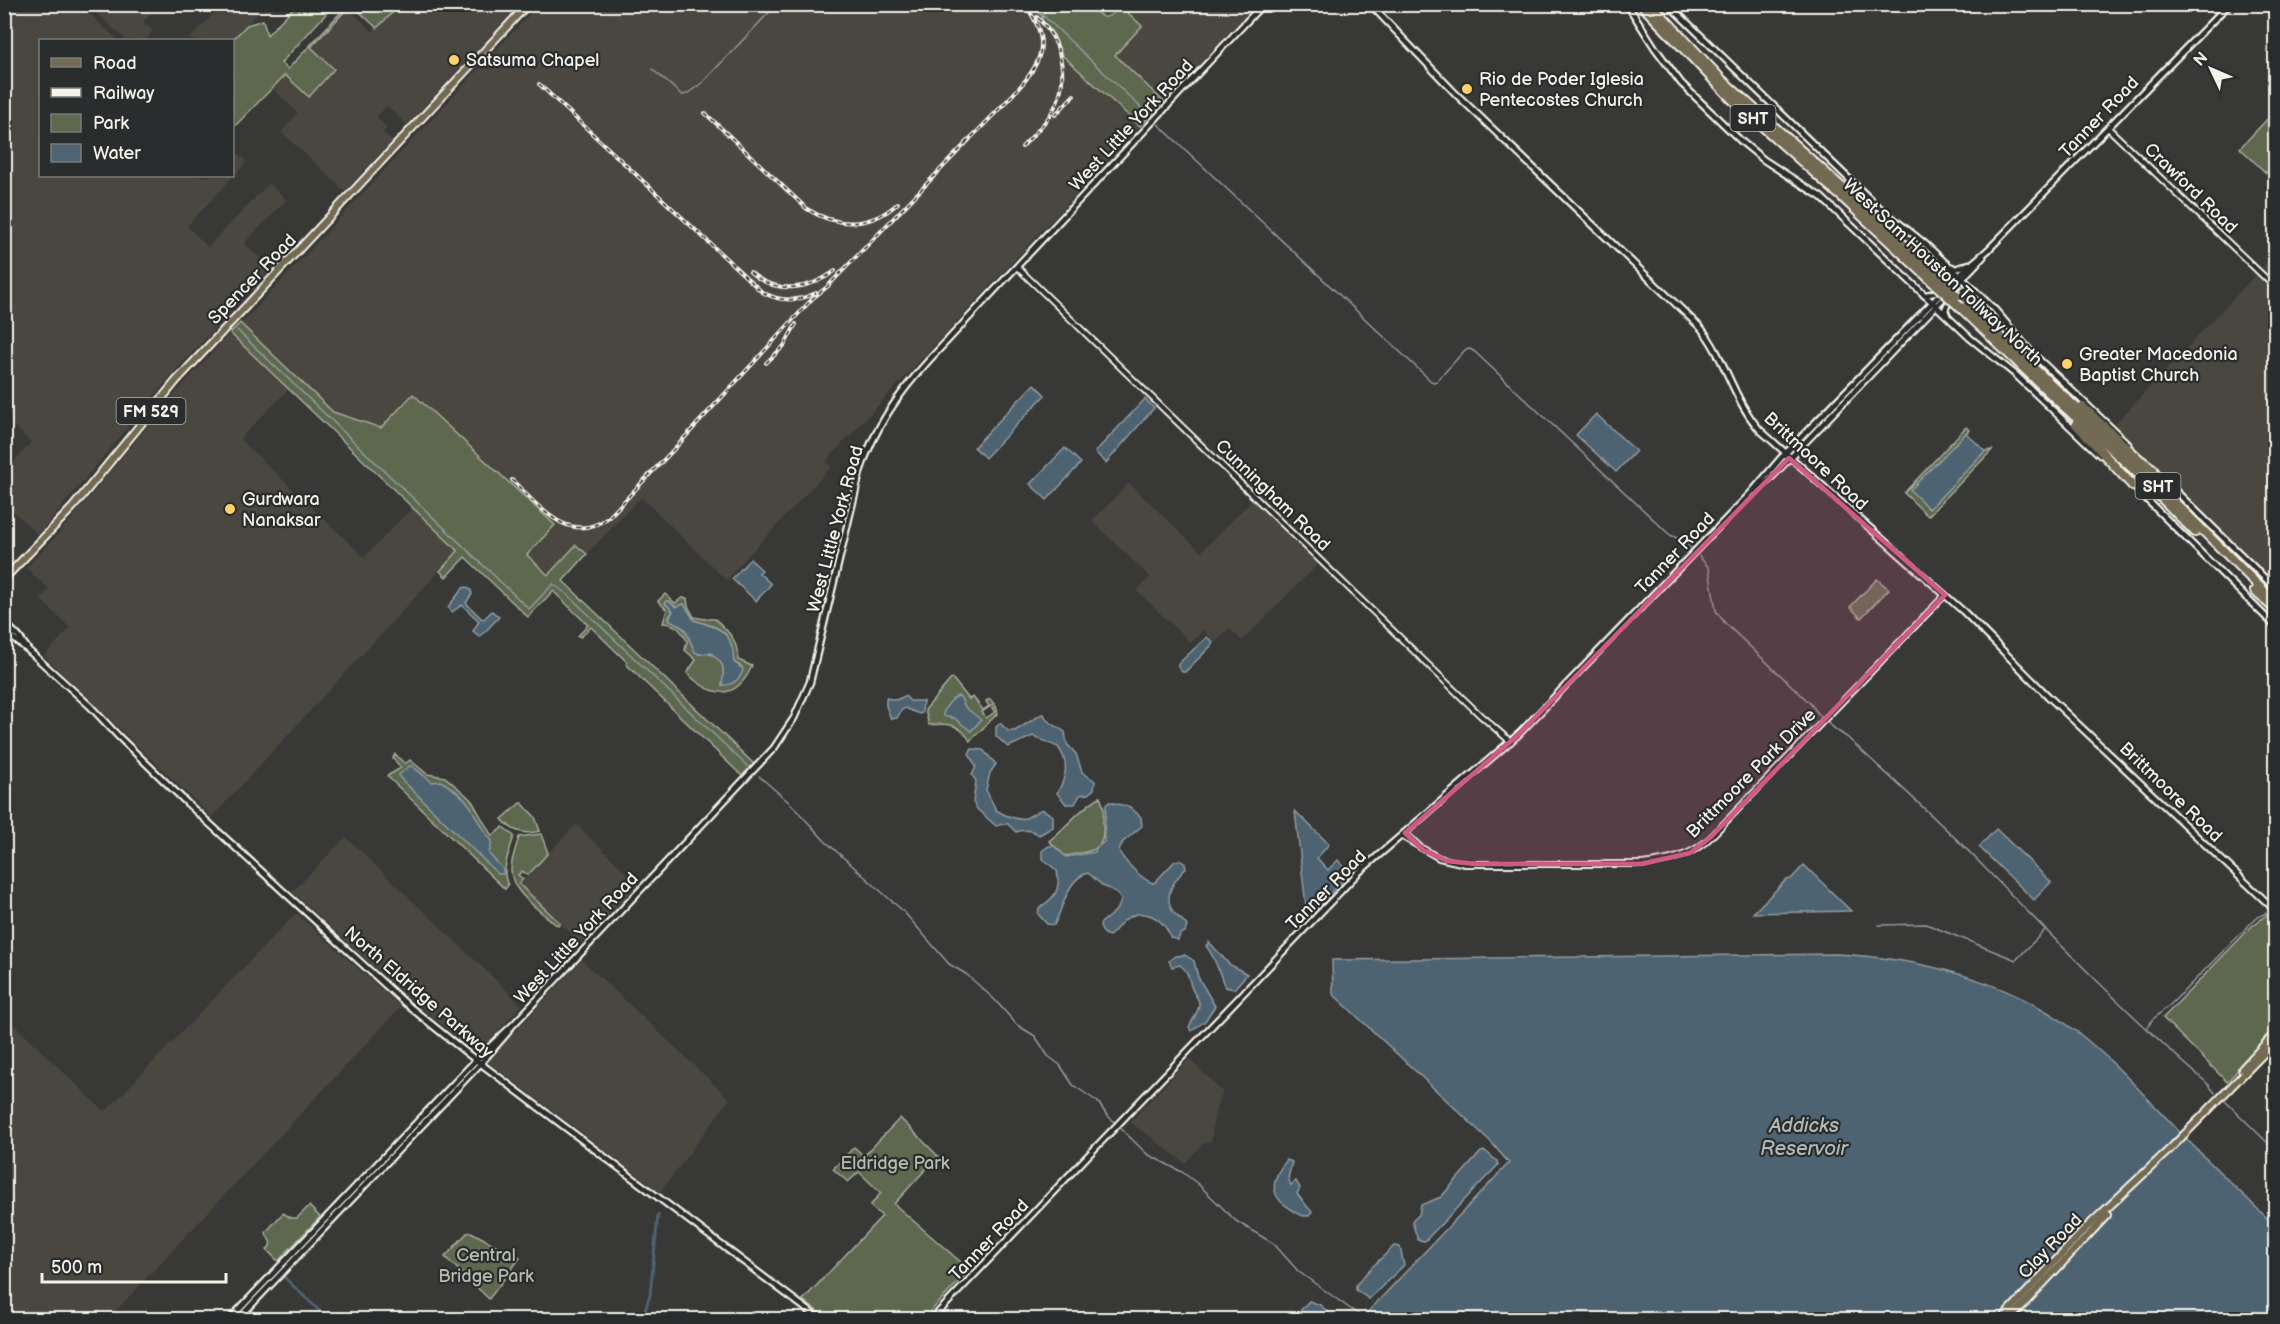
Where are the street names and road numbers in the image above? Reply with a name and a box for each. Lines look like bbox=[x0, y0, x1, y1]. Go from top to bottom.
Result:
street label: West Little York Road bbox=[1065, 55, 1198, 195]
street label: Tanner Road bbox=[2055, 72, 2143, 162]
road number: SHT bbox=[1730, 105, 1776, 131]
street label: Crawford Road bbox=[2140, 139, 2242, 238]
street label: West Sam Houston Tollway North bbox=[1839, 174, 2047, 370]
street label: Spencer Road bbox=[204, 230, 301, 329]
road number: FM 529 bbox=[116, 398, 186, 424]
street label: Brittmoore Road bbox=[1759, 408, 1872, 515]
street label: Cunningham Road bbox=[1211, 435, 1334, 555]
street label: West Little York Road bbox=[803, 443, 868, 615]
road number: SHT bbox=[2136, 473, 2180, 499]
street label: Tanner Road bbox=[1631, 508, 1719, 598]
street label: Brittmoore Park Drive bbox=[1682, 704, 1821, 842]
street label: Brittmoore Road bbox=[2115, 738, 2226, 847]
street label: Tanner Road bbox=[1282, 846, 1371, 935]
street label: West Little York Road bbox=[510, 868, 643, 1008]
street label: North Eldridge Parkway bbox=[340, 922, 498, 1063]
street label: Tanner Road bbox=[945, 1195, 1033, 1285]
street label: Clay Road bbox=[2014, 1209, 2086, 1283]

